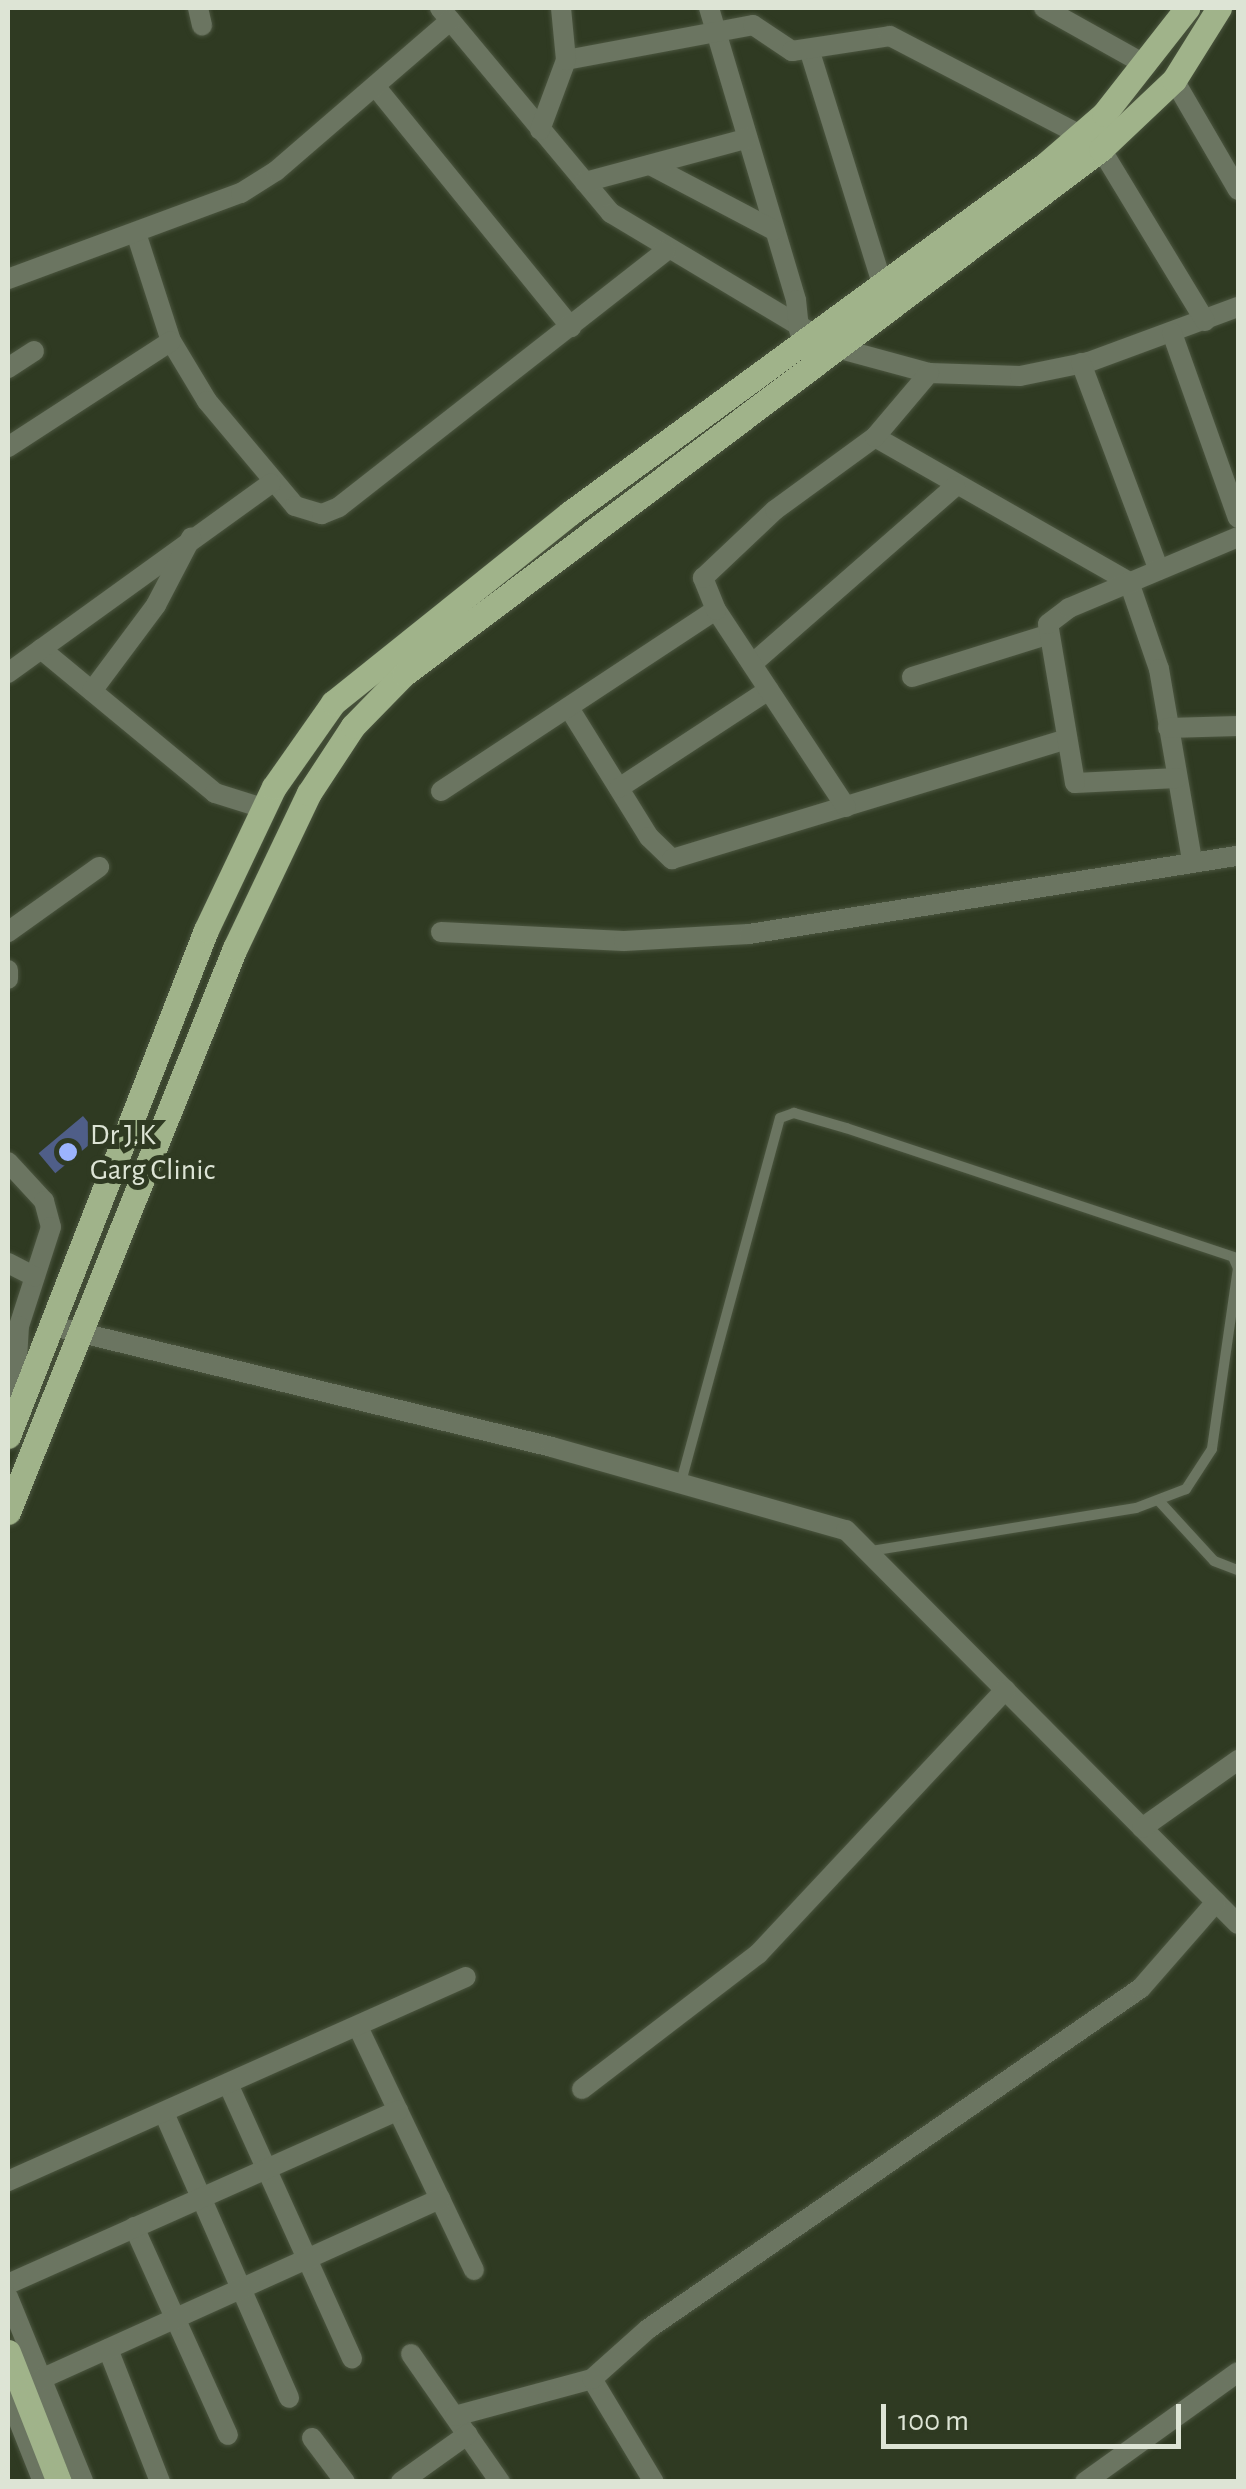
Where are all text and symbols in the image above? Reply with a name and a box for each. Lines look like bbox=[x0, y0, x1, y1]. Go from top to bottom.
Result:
place label: Dr J.K Garg Clinic bbox=[90, 1117, 215, 1188]
marker: Dr J.K Garg Clinic bbox=[55, 1139, 81, 1165]
scale bar bbox=[886, 2384, 1186, 2446]
text: 100 m bbox=[898, 2406, 969, 2436]

